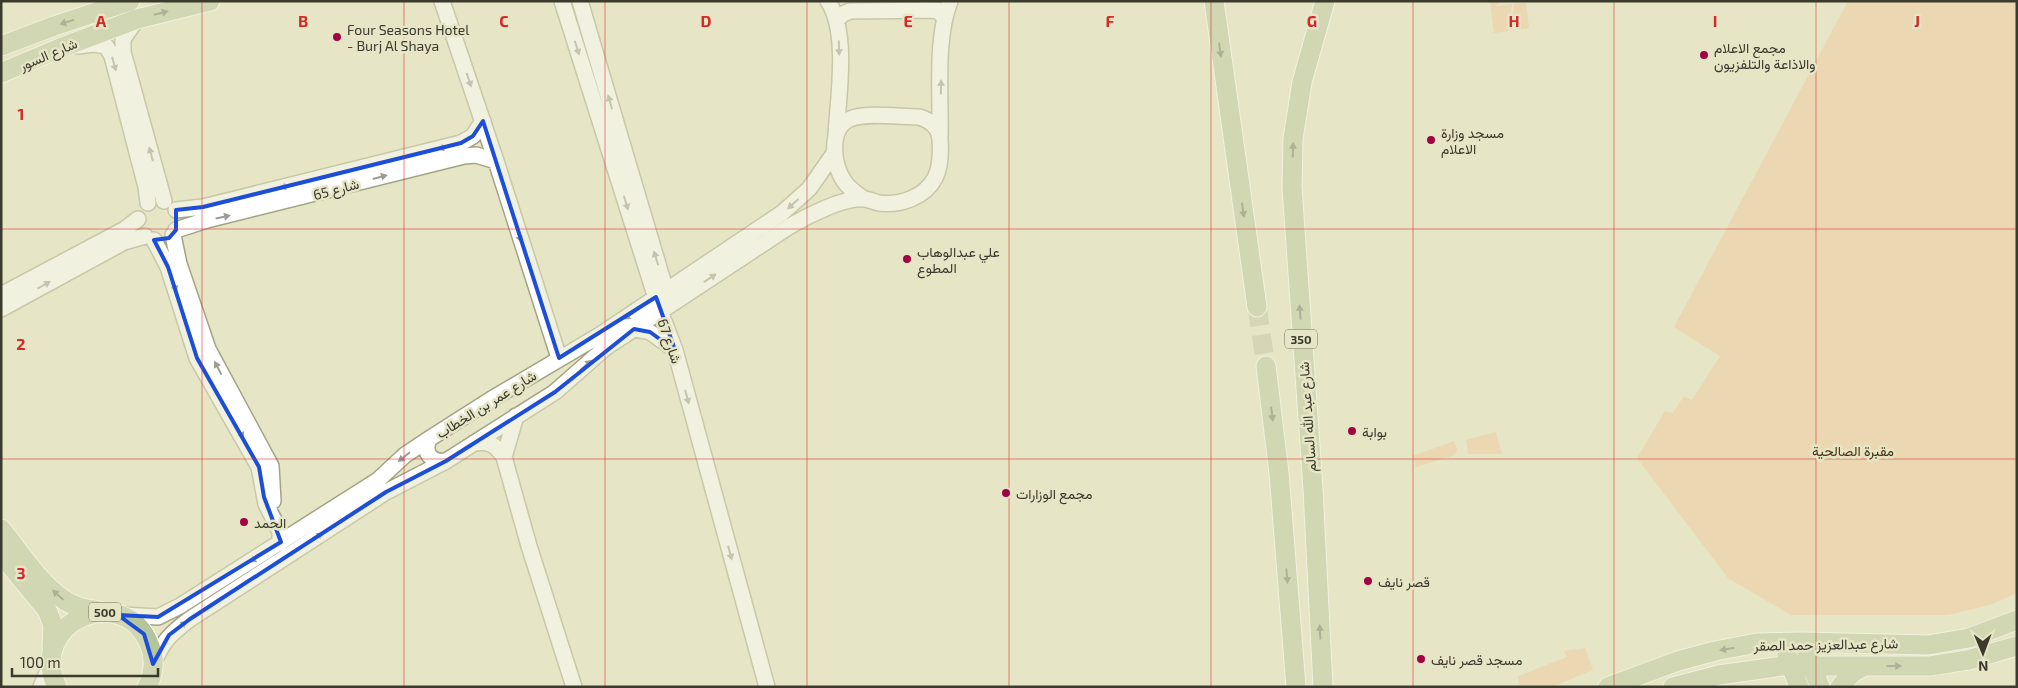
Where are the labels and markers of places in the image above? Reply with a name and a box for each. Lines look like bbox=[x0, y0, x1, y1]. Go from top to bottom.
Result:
place label: Four Seasons Hotel - Burj Al Shaya bbox=[347, 21, 470, 54]
marker: Four Seasons Hotel - Burj Al Shaya bbox=[331, 31, 343, 43]
place label: مجمع الاعلام والاذاعة والتلفزيون bbox=[1714, 39, 1816, 73]
marker: مجمع الاعلام والاذاعة والتلفزيون bbox=[1698, 49, 1710, 61]
place label: مسجد وزارة الاعلام bbox=[1441, 124, 1504, 158]
marker: مسجد وزارة الاعلام bbox=[1425, 134, 1437, 146]
place label: علي عبدالوهاب المطوع bbox=[917, 243, 1000, 279]
marker: علي عبدالوهاب المطوع bbox=[901, 253, 913, 265]
place label: بوابة bbox=[1362, 423, 1387, 441]
marker: بوابة bbox=[1346, 425, 1358, 437]
place label: مجمع الوزارات bbox=[1016, 485, 1092, 505]
marker: مجمع الوزارات bbox=[1000, 487, 1012, 499]
place label: الحمد bbox=[254, 514, 286, 531]
marker: الحمد bbox=[238, 516, 250, 528]
place label: قصر نايف bbox=[1378, 573, 1430, 591]
marker: قصر نايف bbox=[1362, 575, 1374, 587]
place label: مسجد قصر نايف bbox=[1431, 651, 1522, 669]
marker: مسجد قصر نايف bbox=[1415, 653, 1427, 665]

